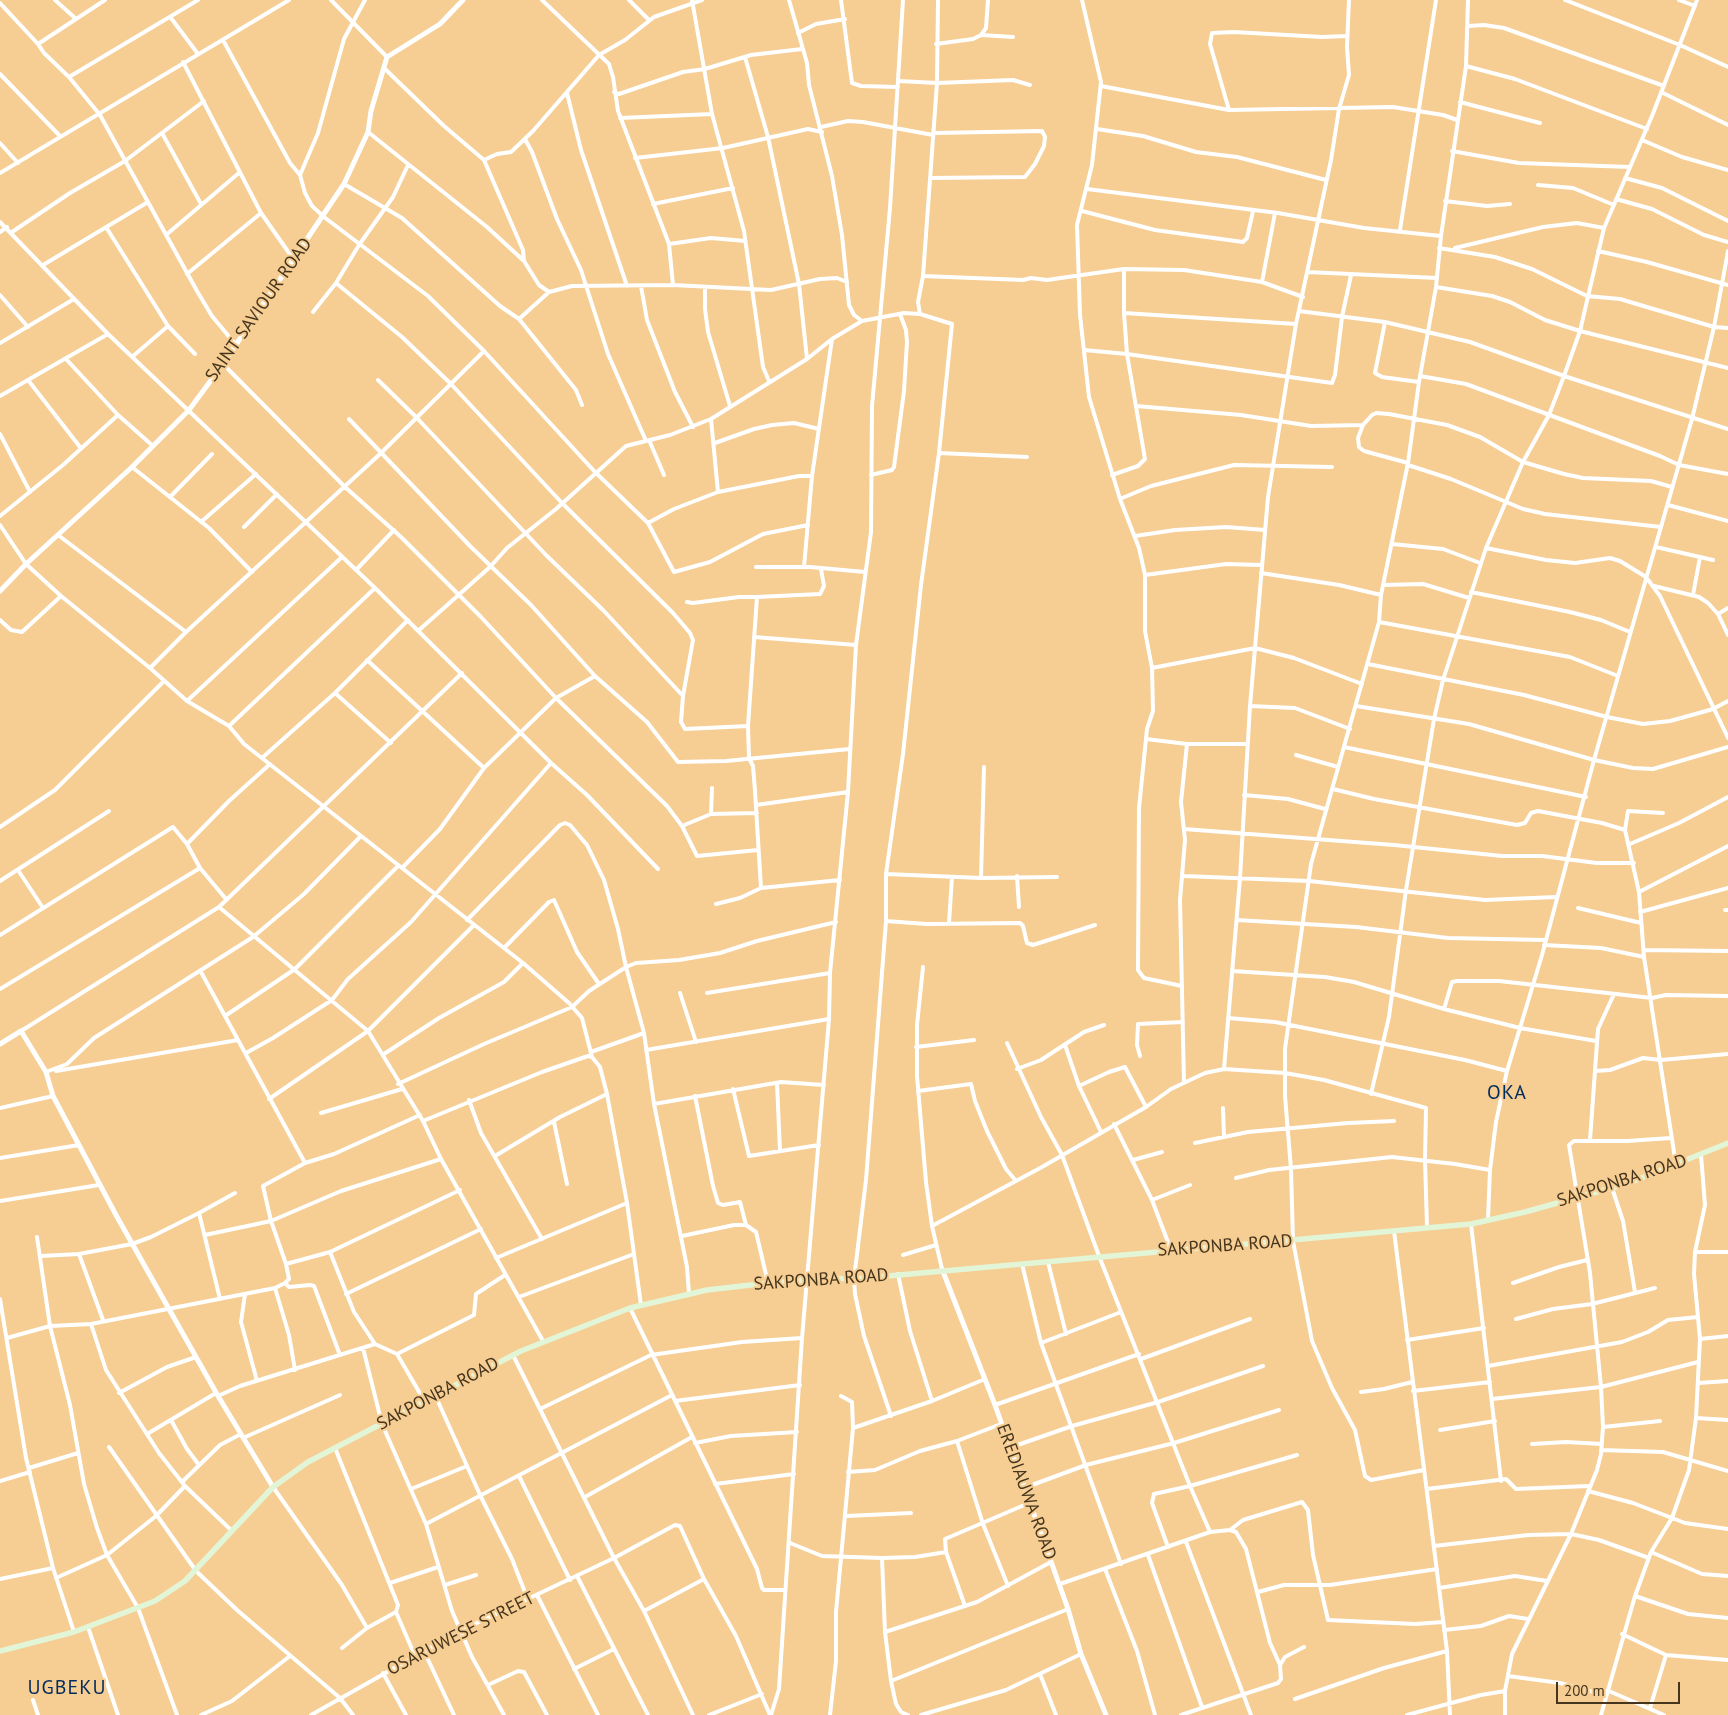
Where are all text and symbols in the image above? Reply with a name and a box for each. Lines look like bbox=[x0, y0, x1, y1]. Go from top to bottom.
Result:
street label: SAINT SAVIOUR ROAD bbox=[201, 234, 317, 386]
district label: OKA bbox=[1487, 1081, 1527, 1105]
street label: SAKPONBA ROAD bbox=[1554, 1150, 1690, 1212]
street label: SAKPONBA ROAD bbox=[1157, 1231, 1293, 1261]
street label: SAKPONBA ROAD bbox=[753, 1265, 889, 1295]
street label: SAKPONBA ROAD bbox=[373, 1353, 503, 1435]
street label: EREDIAUWA ROAD bbox=[991, 1421, 1061, 1563]
street label: OSARUWESE STREET bbox=[384, 1587, 538, 1681]
scale bar bbox=[1558, 1672, 1682, 1704]
district label: UGBEKU bbox=[27, 1676, 107, 1700]
text: 200 m bbox=[1564, 1681, 1605, 1700]

